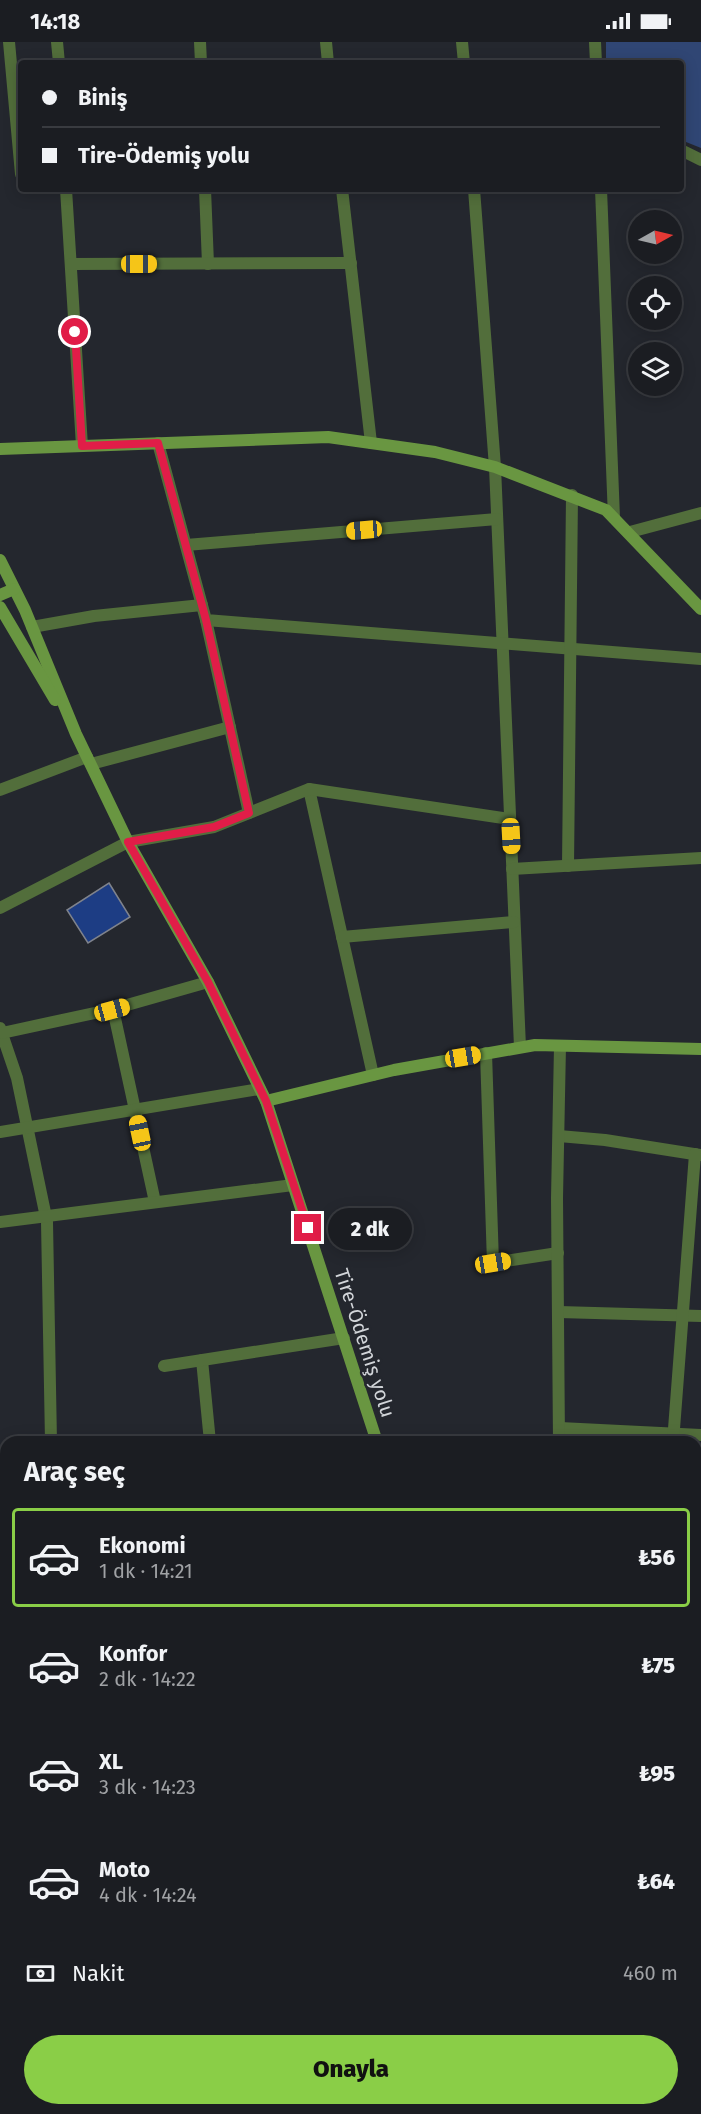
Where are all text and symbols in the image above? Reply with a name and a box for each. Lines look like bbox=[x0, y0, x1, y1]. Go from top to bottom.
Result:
text: 14:18 bbox=[30, 8, 80, 35]
text: Biniş bbox=[78, 84, 127, 111]
text: Tire-Ödemiş yolu bbox=[78, 142, 250, 169]
north arrow bbox=[628, 210, 682, 264]
map controls bbox=[628, 210, 682, 396]
car bbox=[121, 255, 157, 273]
button: locate bbox=[628, 276, 682, 330]
route start bbox=[61, 318, 88, 345]
button: layers bbox=[628, 342, 682, 396]
car bbox=[345, 519, 383, 541]
car bbox=[501, 818, 521, 854]
car bbox=[92, 997, 132, 1023]
car bbox=[444, 1045, 482, 1069]
car bbox=[127, 1114, 153, 1152]
callout: 2 dk bbox=[329, 1207, 413, 1249]
route end bbox=[294, 1214, 321, 1241]
text: 2 dk bbox=[351, 1217, 389, 1241]
car bbox=[474, 1251, 512, 1275]
street label: Tire-Ödemiş yolu bbox=[329, 1266, 400, 1421]
text: Araç seç bbox=[24, 1456, 125, 1488]
icon: car bbox=[27, 1531, 81, 1585]
text: Ekonomi bbox=[99, 1532, 186, 1559]
text: ₺56 bbox=[638, 1544, 675, 1571]
text: 1 dk · 14:21 bbox=[99, 1559, 193, 1583]
icon: car bbox=[27, 1639, 81, 1693]
text: Konfor bbox=[99, 1640, 167, 1667]
text: ₺75 bbox=[641, 1652, 675, 1679]
text: 2 dk · 14:22 bbox=[99, 1667, 196, 1691]
icon: car bbox=[27, 1747, 81, 1801]
text: XL bbox=[99, 1748, 123, 1775]
text: ₺95 bbox=[639, 1760, 675, 1787]
text: 3 dk · 14:23 bbox=[99, 1775, 196, 1799]
icon: car bbox=[27, 1855, 81, 1909]
text: Moto bbox=[99, 1856, 150, 1883]
text: ₺64 bbox=[637, 1868, 675, 1895]
text: 4 dk · 14:24 bbox=[99, 1883, 197, 1907]
icon: cash bbox=[24, 1957, 57, 1990]
text: Nakit bbox=[72, 1960, 124, 1987]
text: 460 m bbox=[623, 1961, 678, 1985]
button: Onayla bbox=[24, 2035, 678, 2104]

